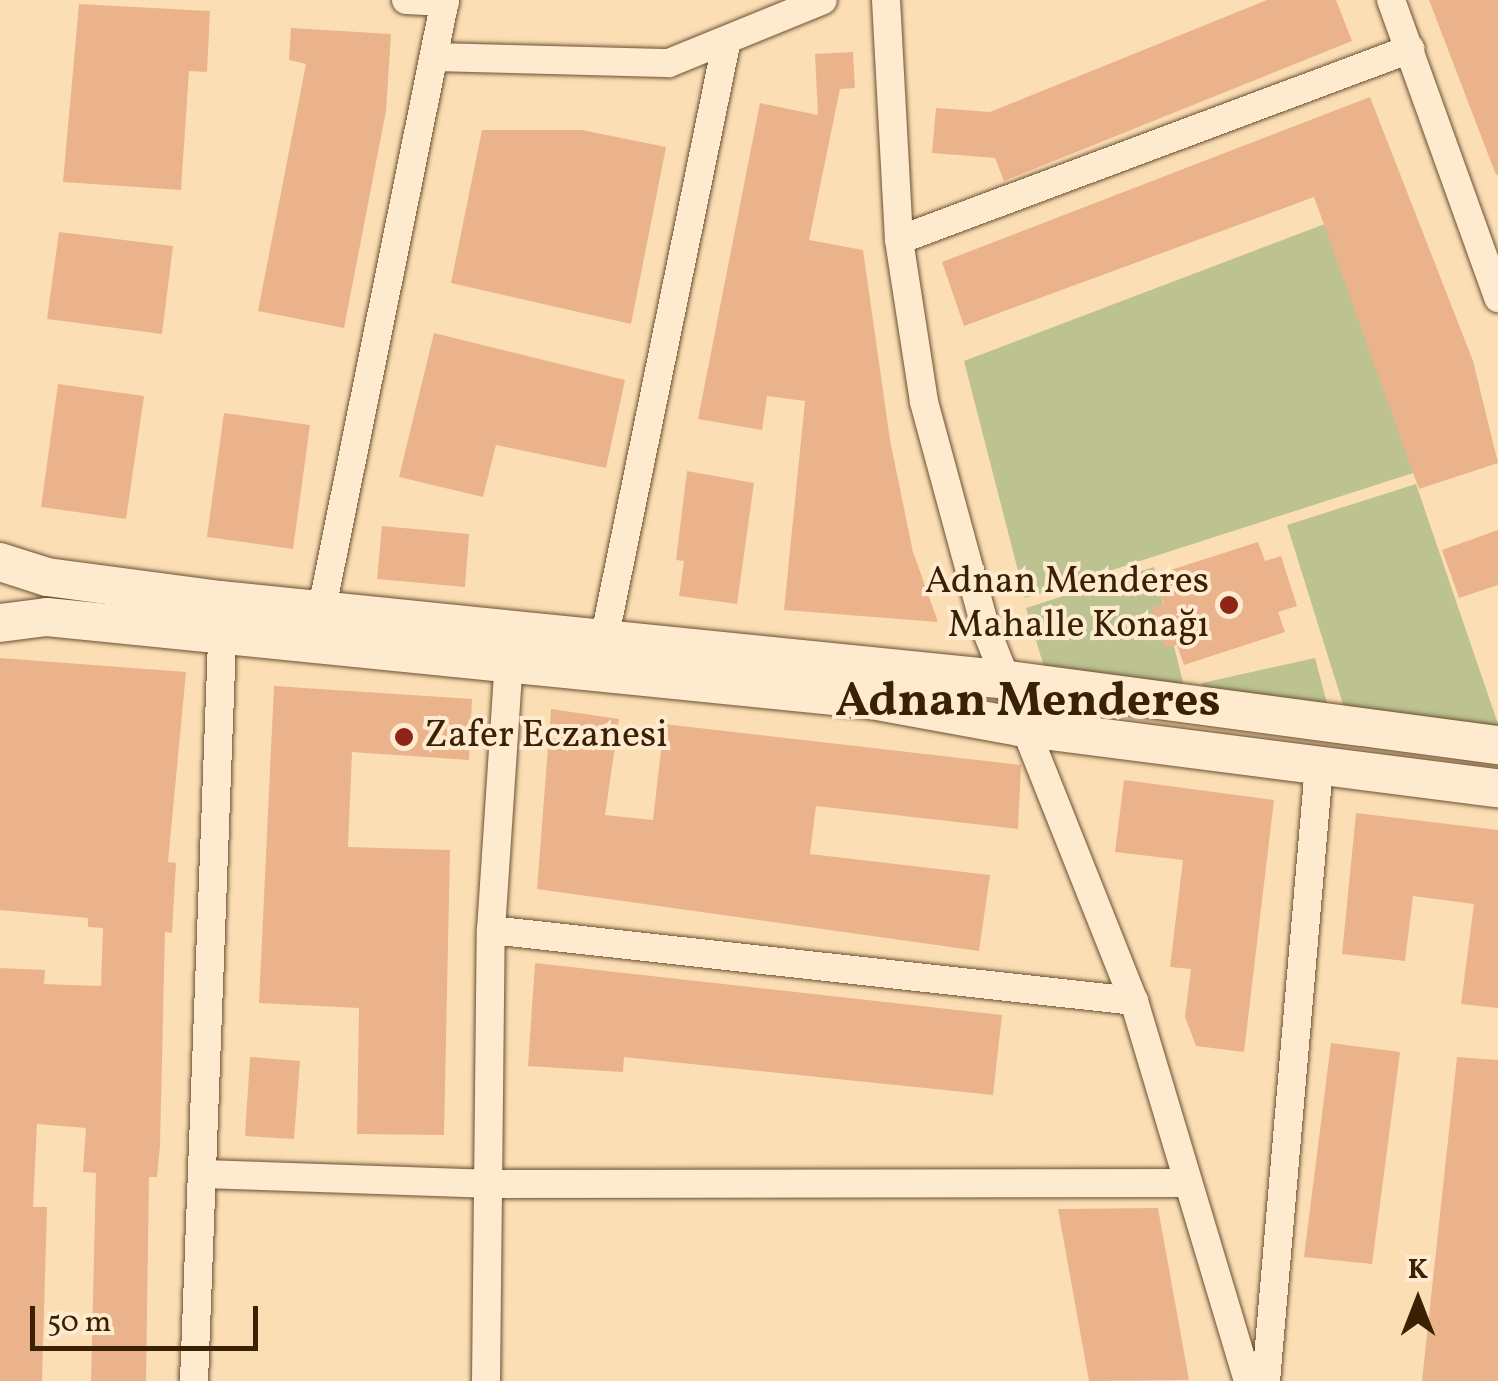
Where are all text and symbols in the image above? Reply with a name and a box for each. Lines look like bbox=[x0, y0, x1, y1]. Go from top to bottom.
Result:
place label: Adnan Menderes Mahalle Konağı bbox=[925, 560, 1209, 649]
marker: Adnan Menderes Mahalle Konağı bbox=[1218, 594, 1240, 616]
district label: Adnan Menderes bbox=[835, 674, 1221, 732]
place label: Zafer Eczanesi bbox=[424, 714, 668, 760]
marker: Zafer Eczanesi bbox=[393, 726, 415, 748]
north arrow bbox=[1368, 1251, 1468, 1351]
text: K bbox=[1408, 1251, 1428, 1290]
scale bar bbox=[35, 1286, 262, 1348]
text: 50 m bbox=[47, 1302, 111, 1344]

